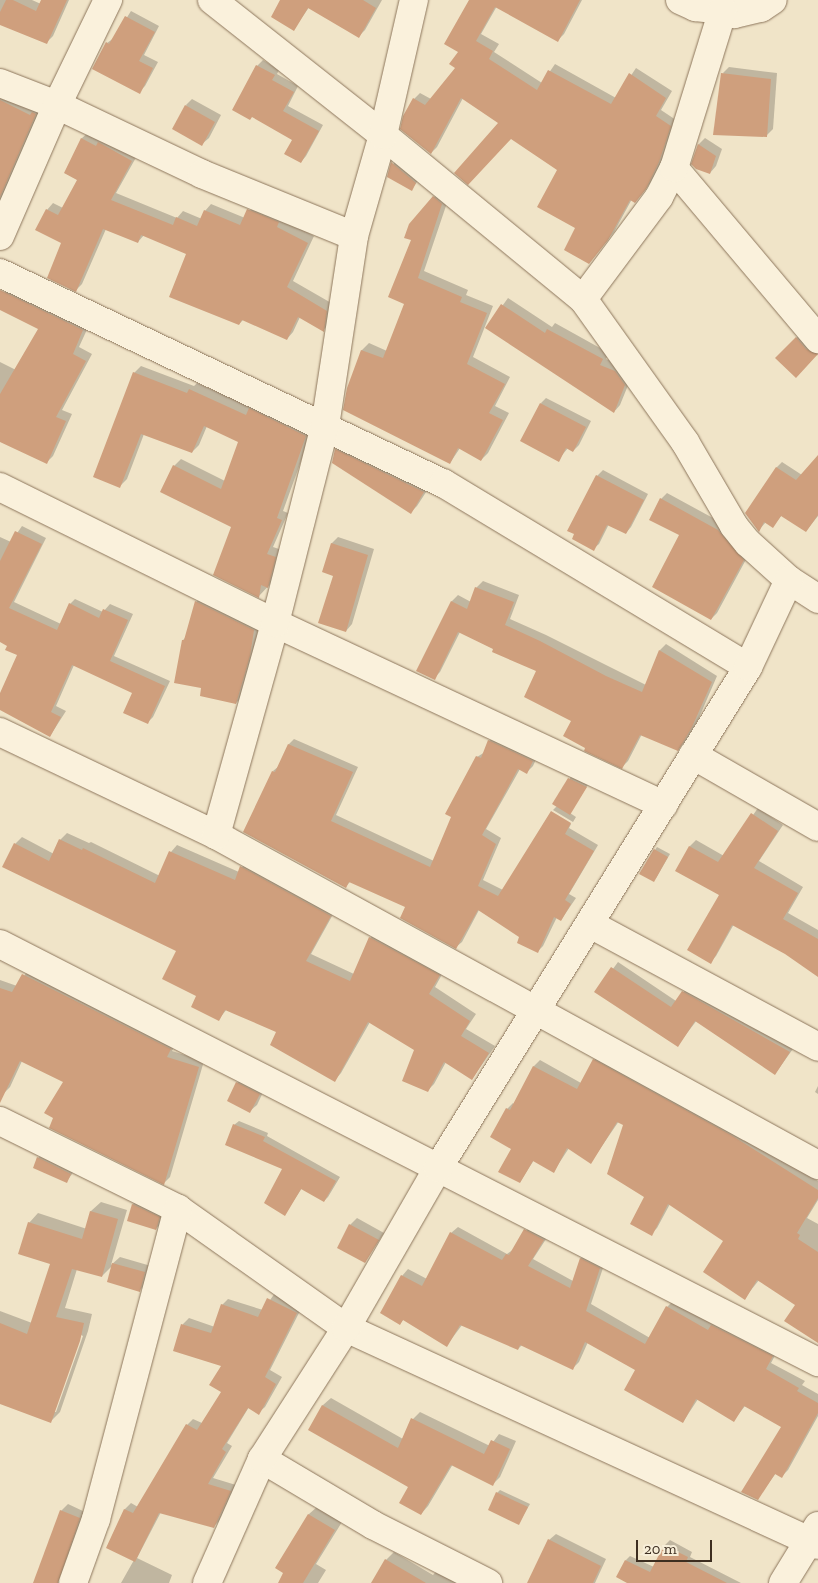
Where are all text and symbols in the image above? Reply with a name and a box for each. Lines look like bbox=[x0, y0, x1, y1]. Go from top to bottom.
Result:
scale bar bbox=[638, 1530, 714, 1562]
text: 20 m bbox=[644, 1540, 677, 1558]

